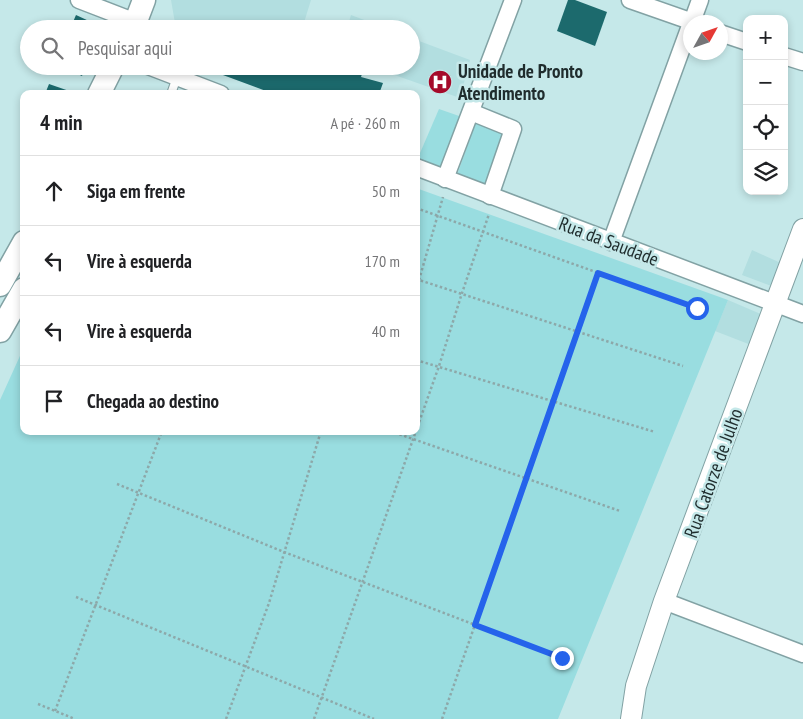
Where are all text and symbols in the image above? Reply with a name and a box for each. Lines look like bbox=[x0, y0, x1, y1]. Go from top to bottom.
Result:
north arrow bbox=[683, 15, 728, 60]
map controls bbox=[743, 15, 788, 195]
button: + bbox=[743, 15, 788, 60]
search box bbox=[20, 20, 420, 75]
icon: search bbox=[38, 34, 66, 62]
text: Pesquisar aqui bbox=[78, 36, 172, 60]
place label: Unidade de Pronto Atendimento bbox=[457, 59, 583, 105]
button: − bbox=[743, 60, 788, 105]
hospital icon: Unidade de Pronto Atendimento bbox=[427, 69, 453, 95]
button: locate bbox=[743, 105, 788, 150]
text: 4 min bbox=[40, 109, 82, 136]
text: A pé · 260 m bbox=[330, 113, 400, 133]
button: layers bbox=[743, 150, 788, 195]
icon: ahead bbox=[40, 177, 68, 205]
text: Siga em frente bbox=[87, 179, 185, 203]
text: 50 m bbox=[372, 181, 400, 201]
street label: Rua da Saudade bbox=[556, 211, 662, 271]
icon: left bbox=[40, 247, 68, 275]
text: Vire à esquerda bbox=[87, 249, 192, 273]
text: 170 m bbox=[365, 251, 400, 271]
route start bbox=[686, 297, 709, 320]
icon: left bbox=[40, 317, 68, 345]
text: Vire à esquerda bbox=[87, 319, 192, 343]
text: 40 m bbox=[372, 321, 400, 341]
icon: arrive bbox=[40, 387, 68, 415]
text: Chegada ao destino bbox=[87, 389, 219, 413]
street label: Rua Catorze de Julho bbox=[678, 405, 748, 541]
route end bbox=[551, 647, 574, 670]

